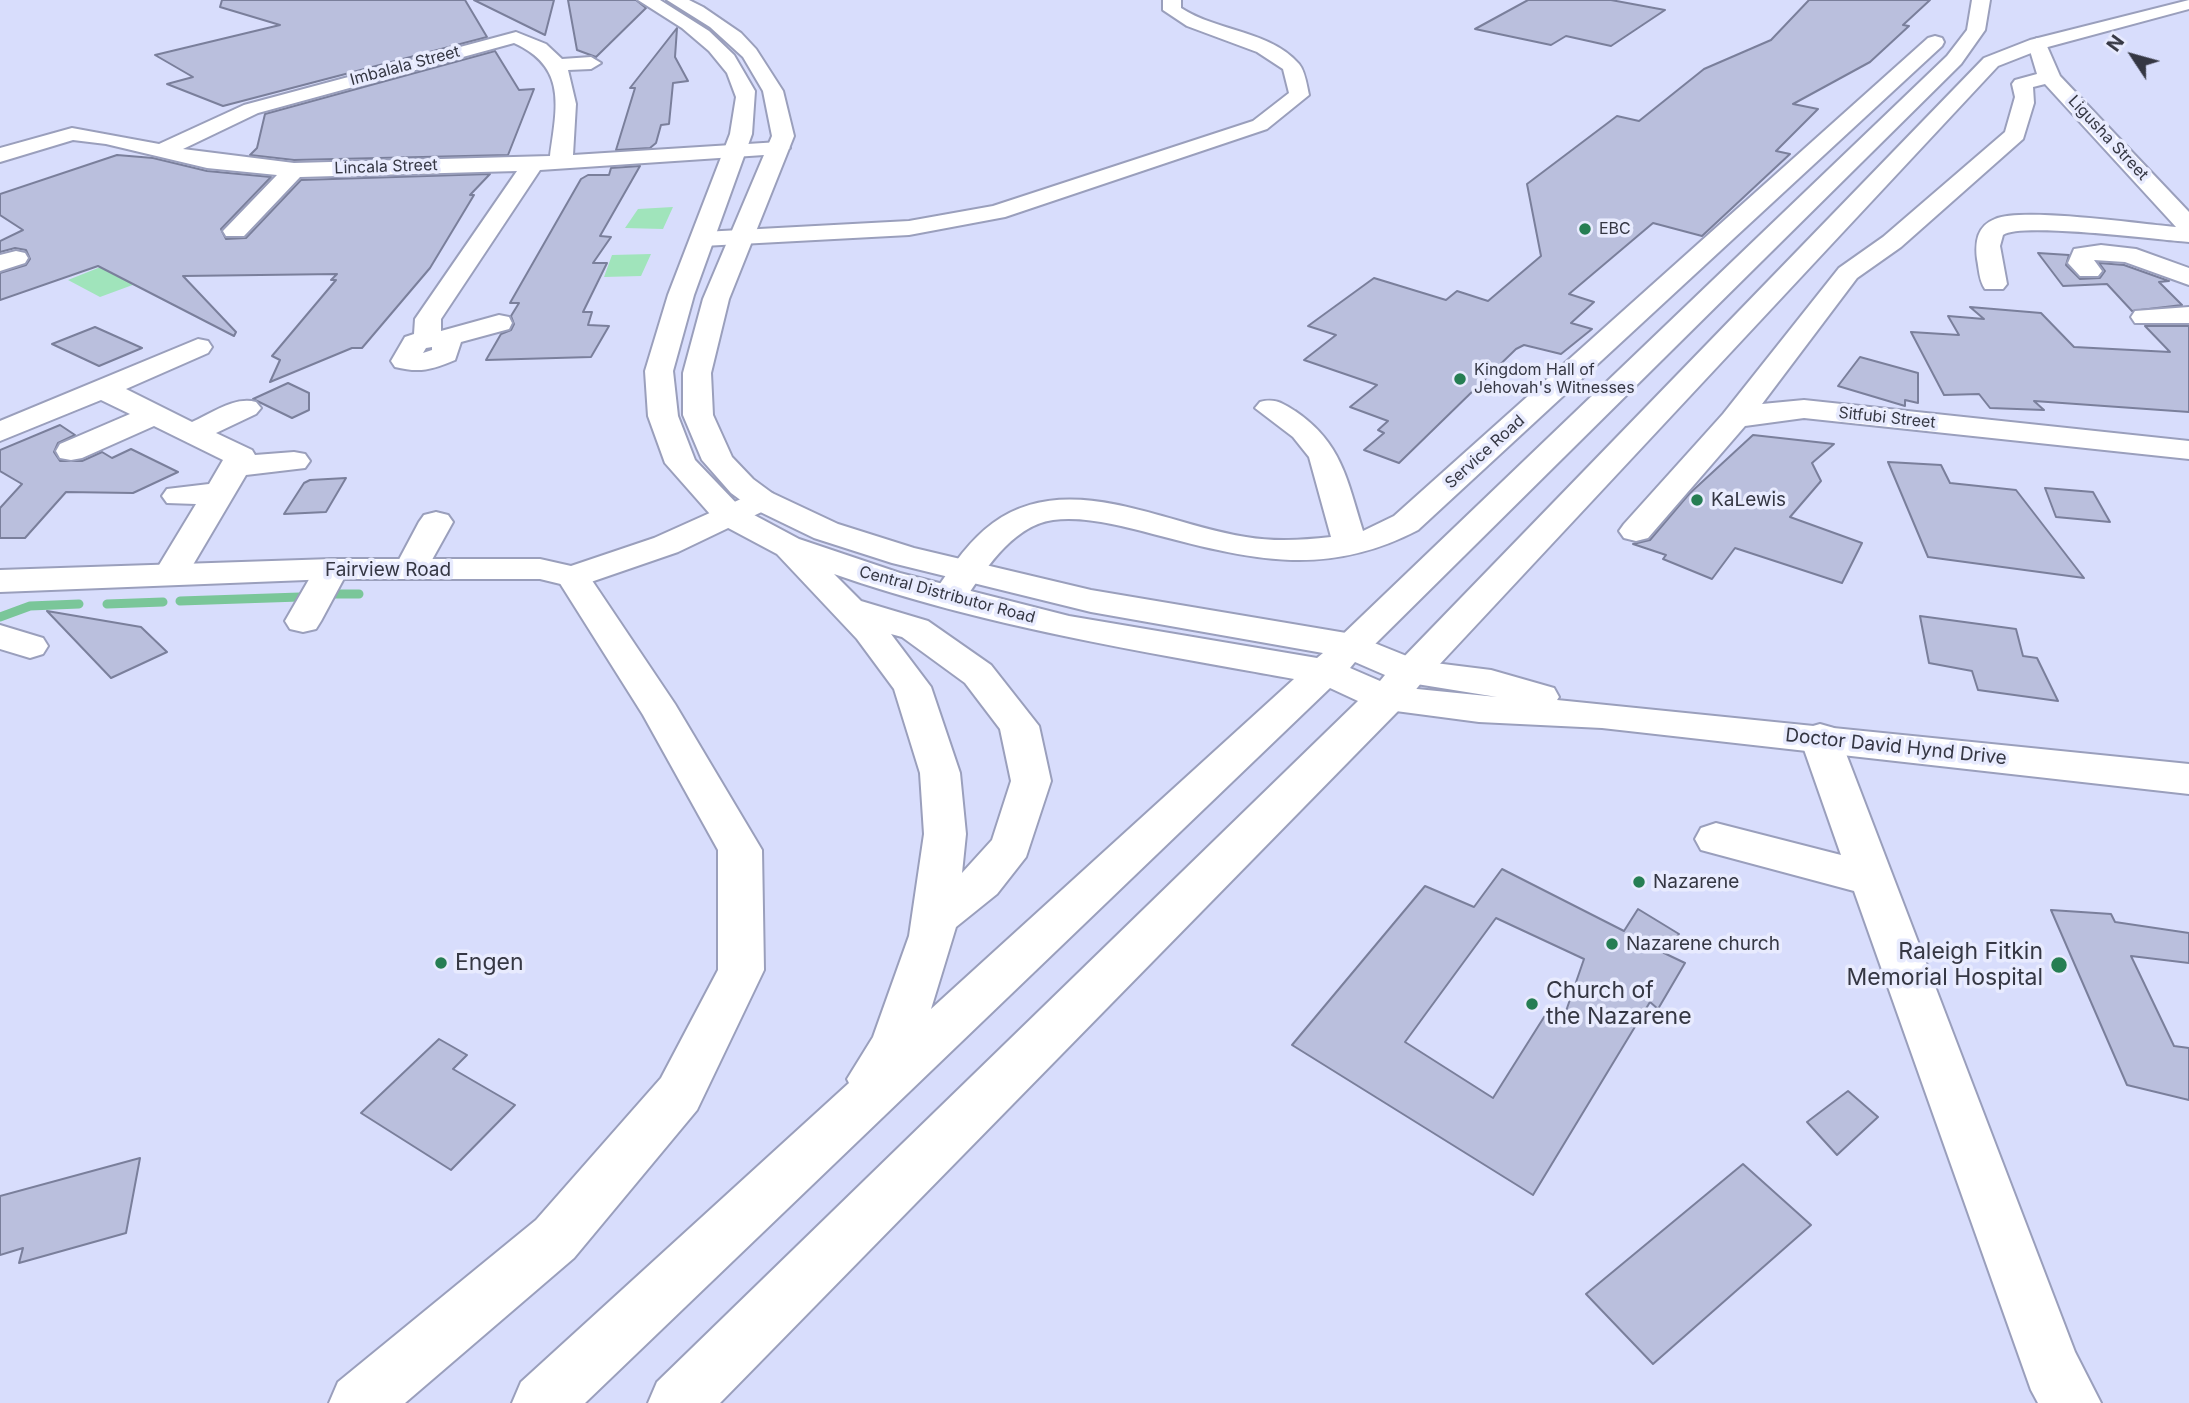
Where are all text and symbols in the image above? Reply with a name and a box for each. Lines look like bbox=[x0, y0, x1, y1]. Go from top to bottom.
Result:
north arrow bbox=[2098, 21, 2168, 91]
text: N bbox=[2102, 31, 2129, 56]
street label: Imbalala Street bbox=[348, 42, 462, 90]
street label: Ligusha Street bbox=[2064, 92, 2152, 184]
street label: Lincala Street bbox=[334, 156, 438, 178]
place label: EBC bbox=[1599, 219, 1631, 239]
marker: EBC bbox=[1577, 221, 1593, 237]
place label: Kingdom Hall of Jehovah's Witnesses bbox=[1474, 360, 1635, 398]
marker: Kingdom Hall of Jehovah's Witnesses bbox=[1452, 371, 1468, 387]
street label: Sitfubi Street bbox=[1837, 403, 1937, 433]
street label: Service Road bbox=[1441, 411, 1529, 493]
place label: KaLewis bbox=[1711, 489, 1786, 511]
marker: KaLewis bbox=[1689, 492, 1705, 508]
street label: Fairview Road bbox=[325, 559, 451, 581]
street label: Central Distributor Road bbox=[857, 562, 1037, 628]
street label: Doctor David Hynd Drive bbox=[1784, 724, 2008, 770]
place label: Nazarene bbox=[1653, 871, 1739, 893]
marker: Nazarene bbox=[1631, 874, 1647, 890]
place label: Nazarene church bbox=[1626, 933, 1780, 955]
marker: Nazarene church bbox=[1604, 936, 1620, 952]
place label: Raleigh Fitkin Memorial Hospital bbox=[1847, 938, 2043, 992]
place label: Engen bbox=[455, 949, 524, 977]
marker: Engen bbox=[433, 955, 449, 971]
marker: Raleigh Fitkin Memorial Hospital bbox=[2049, 955, 2069, 975]
place label: Church of the Nazarene bbox=[1546, 977, 1692, 1031]
marker: Church of the Nazarene bbox=[1524, 996, 1540, 1012]

